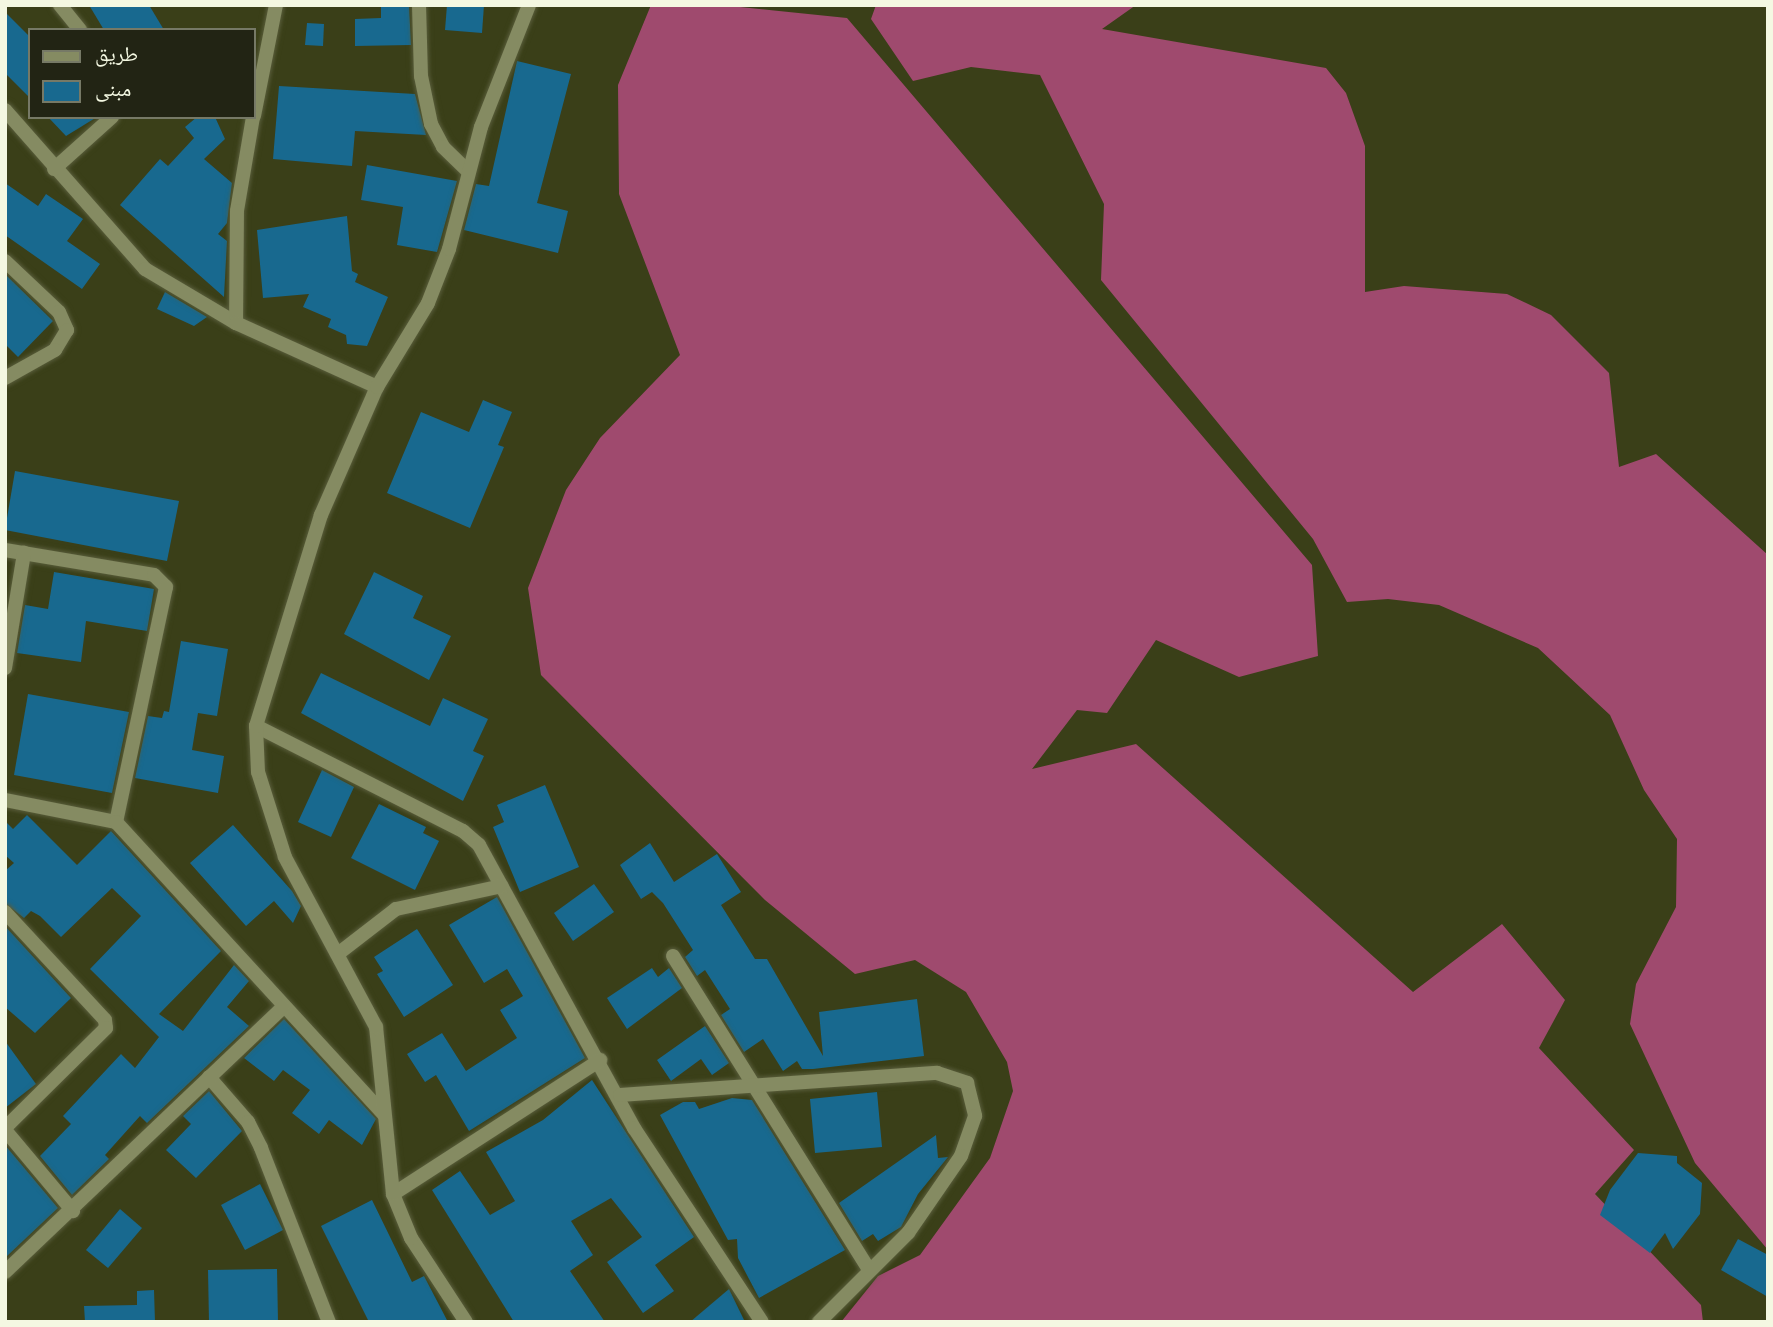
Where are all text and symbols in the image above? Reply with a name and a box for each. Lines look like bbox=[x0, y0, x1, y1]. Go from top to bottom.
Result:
legend bbox=[28, 28, 256, 119]
text: طريق bbox=[95, 39, 138, 69]
text: مبنى bbox=[95, 74, 131, 104]

